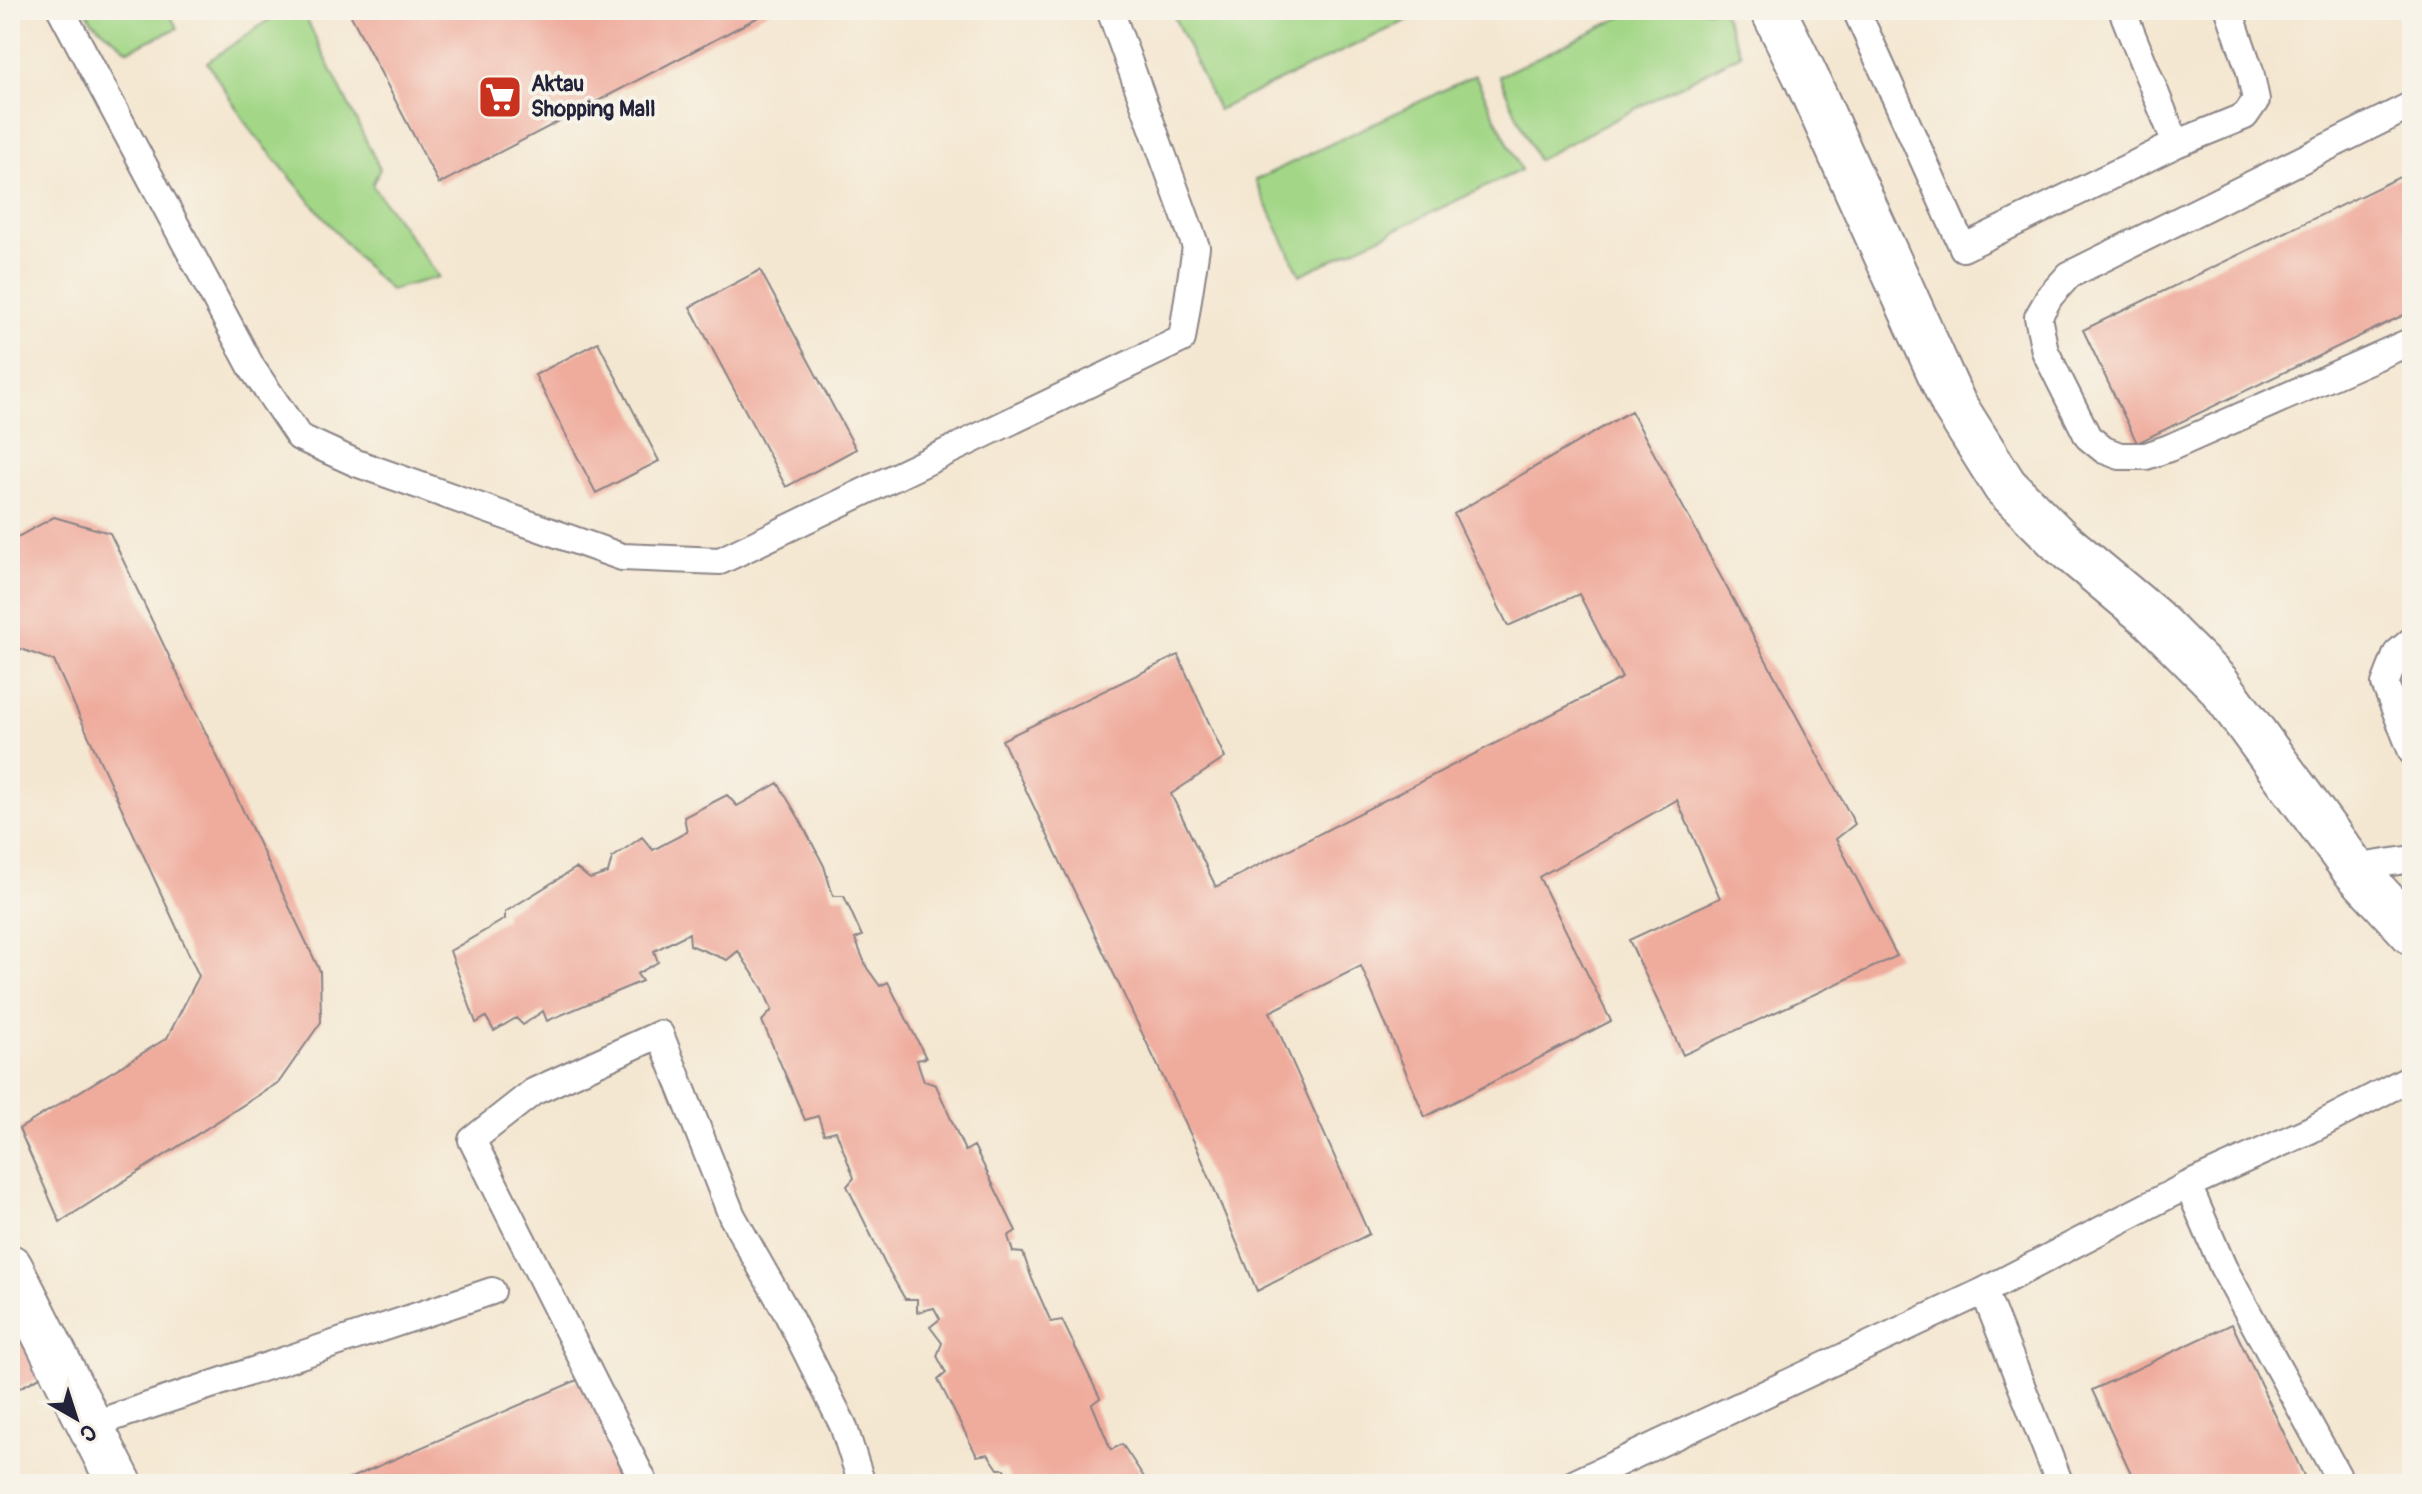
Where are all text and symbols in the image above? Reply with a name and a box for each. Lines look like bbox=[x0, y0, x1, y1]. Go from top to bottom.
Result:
place label: Aktau Shopping Mall bbox=[531, 70, 655, 123]
supermarket icon: Aktau Shopping Mall bbox=[476, 73, 524, 121]
north arrow bbox=[36, 1378, 116, 1458]
text: С bbox=[74, 1418, 102, 1448]

